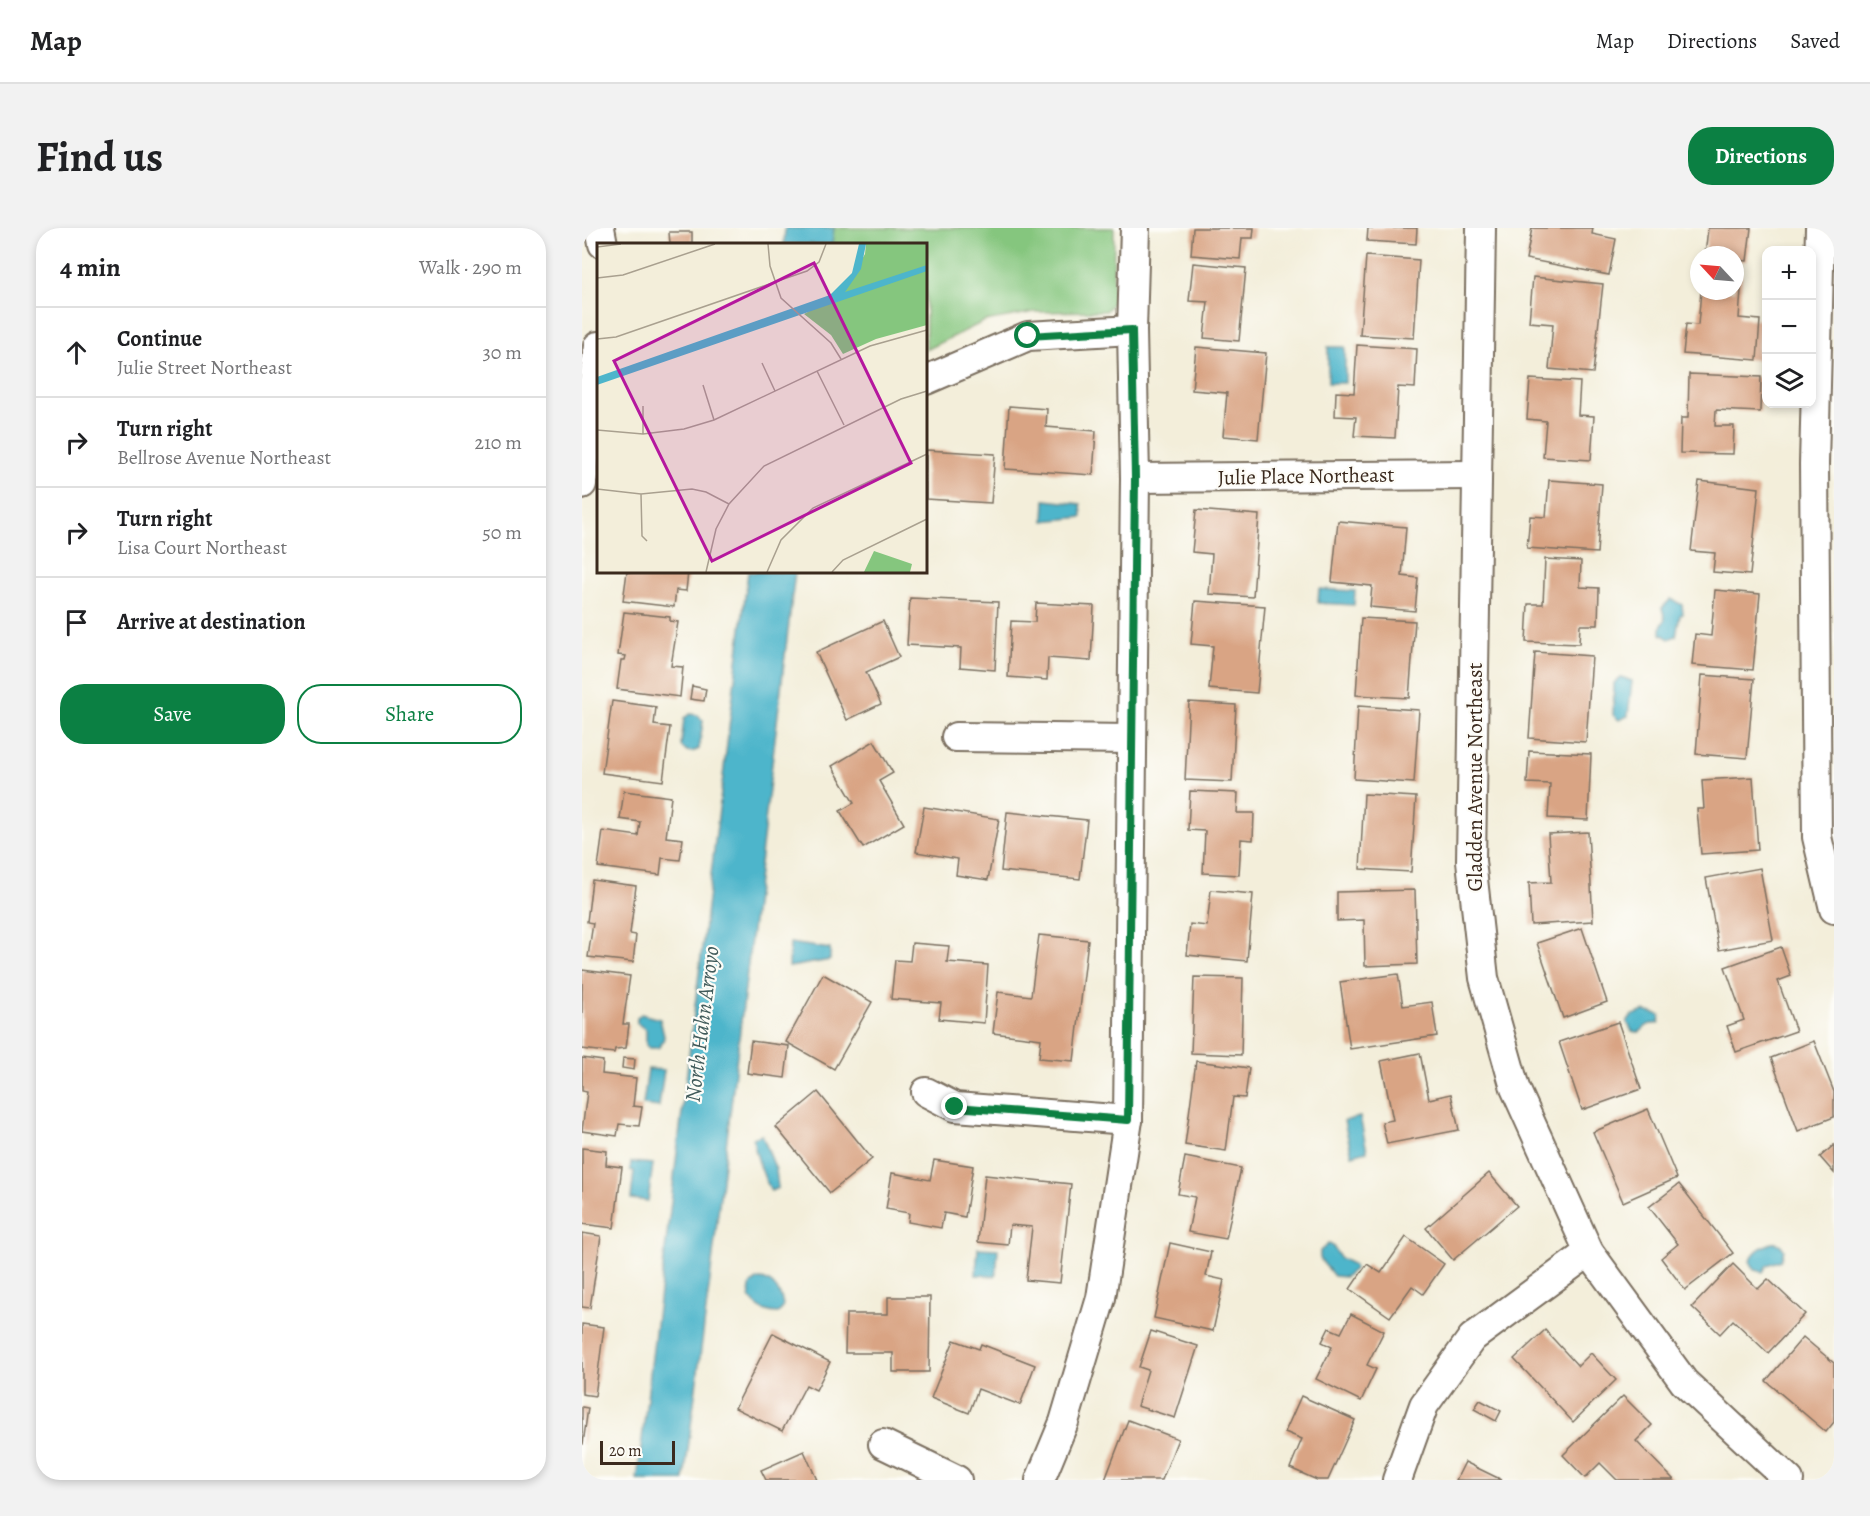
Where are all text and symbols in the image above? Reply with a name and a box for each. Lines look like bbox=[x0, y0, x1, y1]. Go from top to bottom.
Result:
text: Map bbox=[30, 22, 82, 60]
text: Map bbox=[1596, 27, 1634, 55]
text: Directions bbox=[1667, 27, 1757, 55]
text: Saved bbox=[1790, 27, 1840, 55]
button: Directions bbox=[1688, 127, 1834, 185]
text: Find us bbox=[36, 128, 163, 185]
inset map bbox=[597, 243, 927, 573]
north arrow bbox=[1690, 246, 1744, 300]
map controls bbox=[1762, 246, 1816, 408]
button: + bbox=[1762, 246, 1816, 300]
text: 4 min bbox=[60, 250, 121, 285]
text: Walk · 290 m bbox=[419, 254, 522, 281]
button: − bbox=[1762, 300, 1816, 354]
route start bbox=[1014, 322, 1040, 348]
text: Continue bbox=[117, 324, 202, 354]
icon: ahead bbox=[60, 336, 93, 369]
text: 30 m bbox=[482, 339, 522, 366]
text: Julie Street Northeast bbox=[117, 354, 292, 381]
button: layers bbox=[1762, 354, 1816, 408]
text: Turn right bbox=[117, 414, 213, 444]
icon: right bbox=[60, 426, 93, 459]
text: 210 m bbox=[474, 429, 522, 456]
text: Bellrose Avenue Northeast bbox=[117, 444, 331, 471]
street label: Julie Place Northeast bbox=[1217, 460, 1395, 492]
text: Turn right bbox=[117, 504, 213, 534]
icon: right bbox=[60, 516, 93, 549]
text: 50 m bbox=[482, 519, 522, 546]
text: Lisa Court Northeast bbox=[117, 534, 287, 561]
icon: arrive bbox=[60, 606, 93, 639]
text: Arrive at destination bbox=[117, 607, 306, 637]
street label: Gladden Avenue Northeast bbox=[1461, 662, 1489, 891]
button: Save bbox=[60, 684, 285, 744]
button: Share bbox=[297, 684, 522, 744]
water label: North Hahn Arroyo bbox=[678, 944, 726, 1104]
route end bbox=[941, 1093, 967, 1119]
scale bar bbox=[600, 1438, 675, 1466]
text: 20 m bbox=[609, 1440, 642, 1462]

